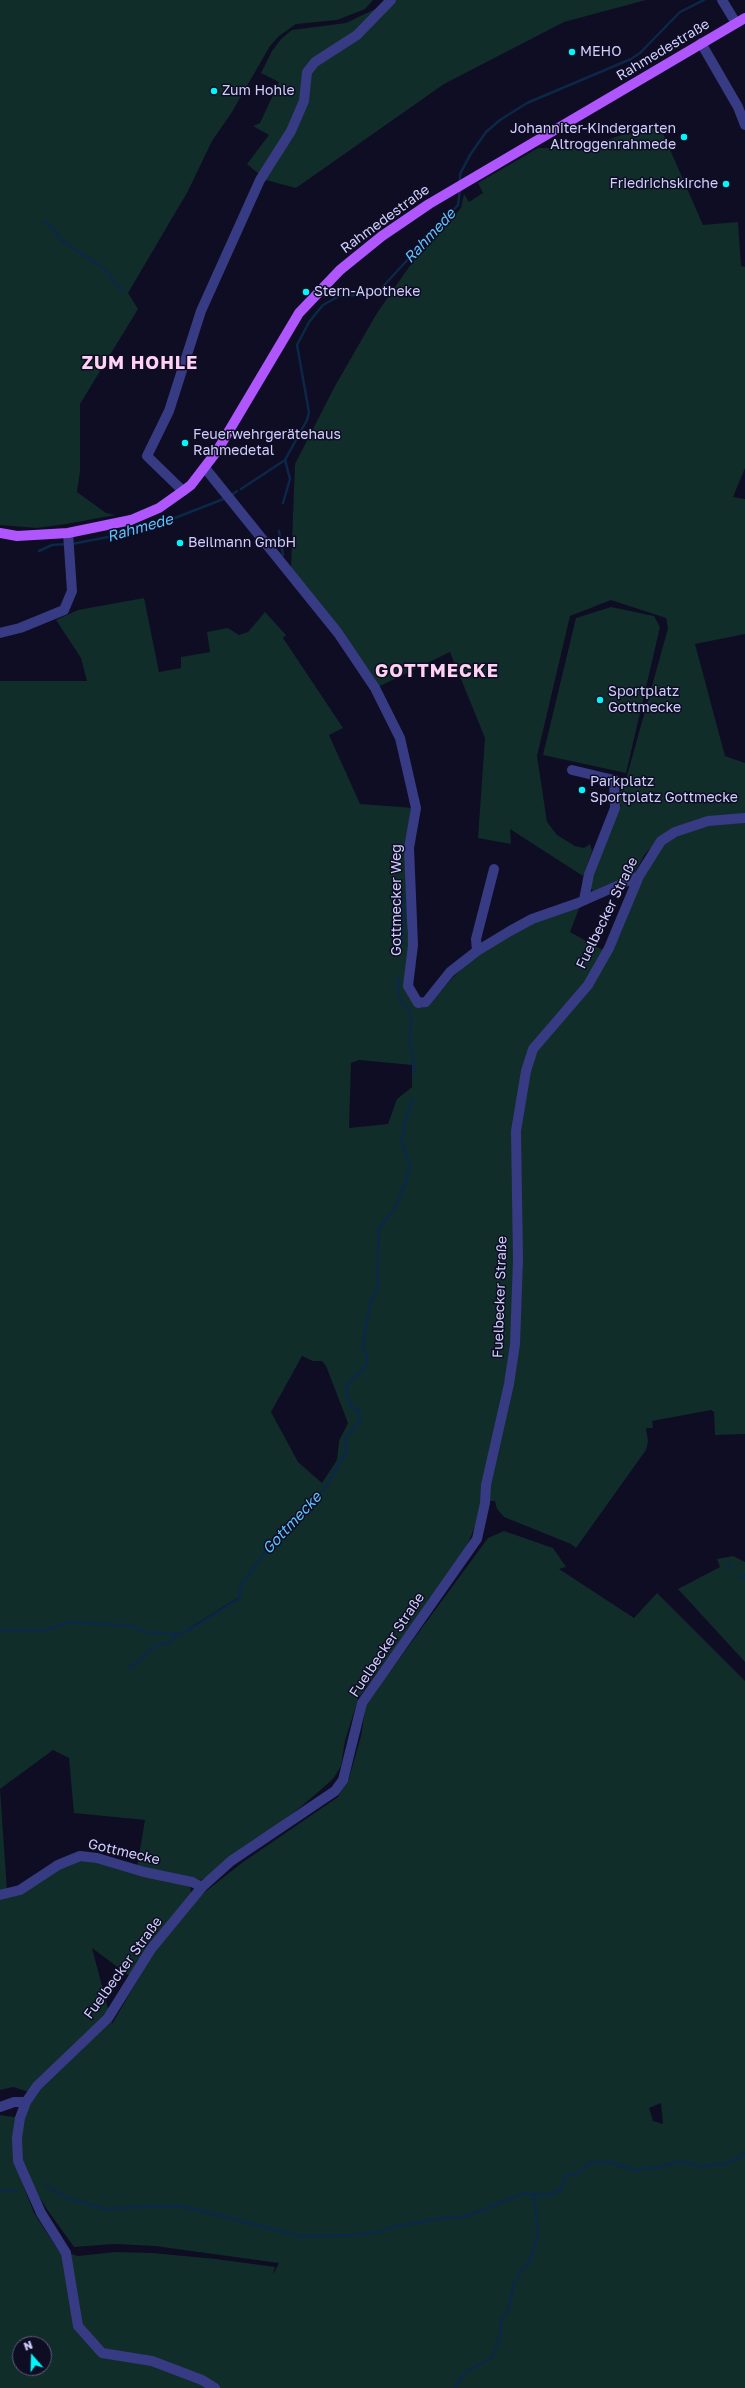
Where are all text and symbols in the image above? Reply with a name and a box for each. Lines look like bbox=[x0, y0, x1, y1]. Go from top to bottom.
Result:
street label: Rahmedestraße bbox=[613, 16, 713, 84]
place label: MEHO bbox=[580, 44, 622, 60]
marker: MEHO bbox=[567, 47, 577, 57]
place label: Zum Hohle bbox=[222, 83, 295, 99]
marker: Zum Hohle bbox=[209, 86, 219, 96]
place label: Johanniter-Kindergarten Altroggenrahmede bbox=[510, 121, 676, 154]
marker: Johanniter-Kindergarten Altroggenrahmede bbox=[679, 132, 689, 142]
place label: Friedrichskirche bbox=[610, 176, 718, 192]
marker: Friedrichskirche bbox=[721, 179, 731, 189]
street label: Rahmedestraße bbox=[337, 181, 433, 257]
water label: Rahmede bbox=[400, 205, 460, 267]
place label: Stern-Apotheke bbox=[314, 284, 420, 300]
marker: Stern-Apotheke bbox=[301, 287, 311, 297]
district label: ZUM HOHLE bbox=[82, 352, 198, 374]
place label: Feuerwehrgerätehaus Rahmedetal bbox=[193, 427, 341, 460]
marker: Feuerwehrgerätehaus Rahmedetal bbox=[180, 438, 190, 448]
water label: Rahmede bbox=[105, 510, 175, 546]
place label: Beilmann GmbH bbox=[188, 535, 296, 551]
marker: Beilmann GmbH bbox=[175, 538, 185, 548]
district label: GOTTMECKE bbox=[375, 660, 499, 682]
place label: Sportplatz Gottmecke bbox=[608, 684, 681, 716]
marker: Sportplatz Gottmecke bbox=[595, 695, 605, 705]
place label: Parkplatz Sportplatz Gottmecke bbox=[590, 774, 738, 806]
marker: Parkplatz Sportplatz Gottmecke bbox=[577, 785, 587, 795]
street label: Gottmecker Weg bbox=[389, 844, 405, 956]
street label: Fuelbecker Straße bbox=[573, 854, 641, 972]
street label: Fuelbecker Straße bbox=[489, 1236, 511, 1358]
water label: Gottmecke bbox=[259, 1488, 325, 1558]
street label: Fuelbecker Straße bbox=[346, 1590, 428, 1700]
street label: Gottmecke bbox=[86, 1836, 162, 1868]
street label: Fuelbecker Straße bbox=[80, 1914, 166, 2022]
north arrow bbox=[12, 2336, 52, 2376]
text: N bbox=[22, 2338, 34, 2353]

